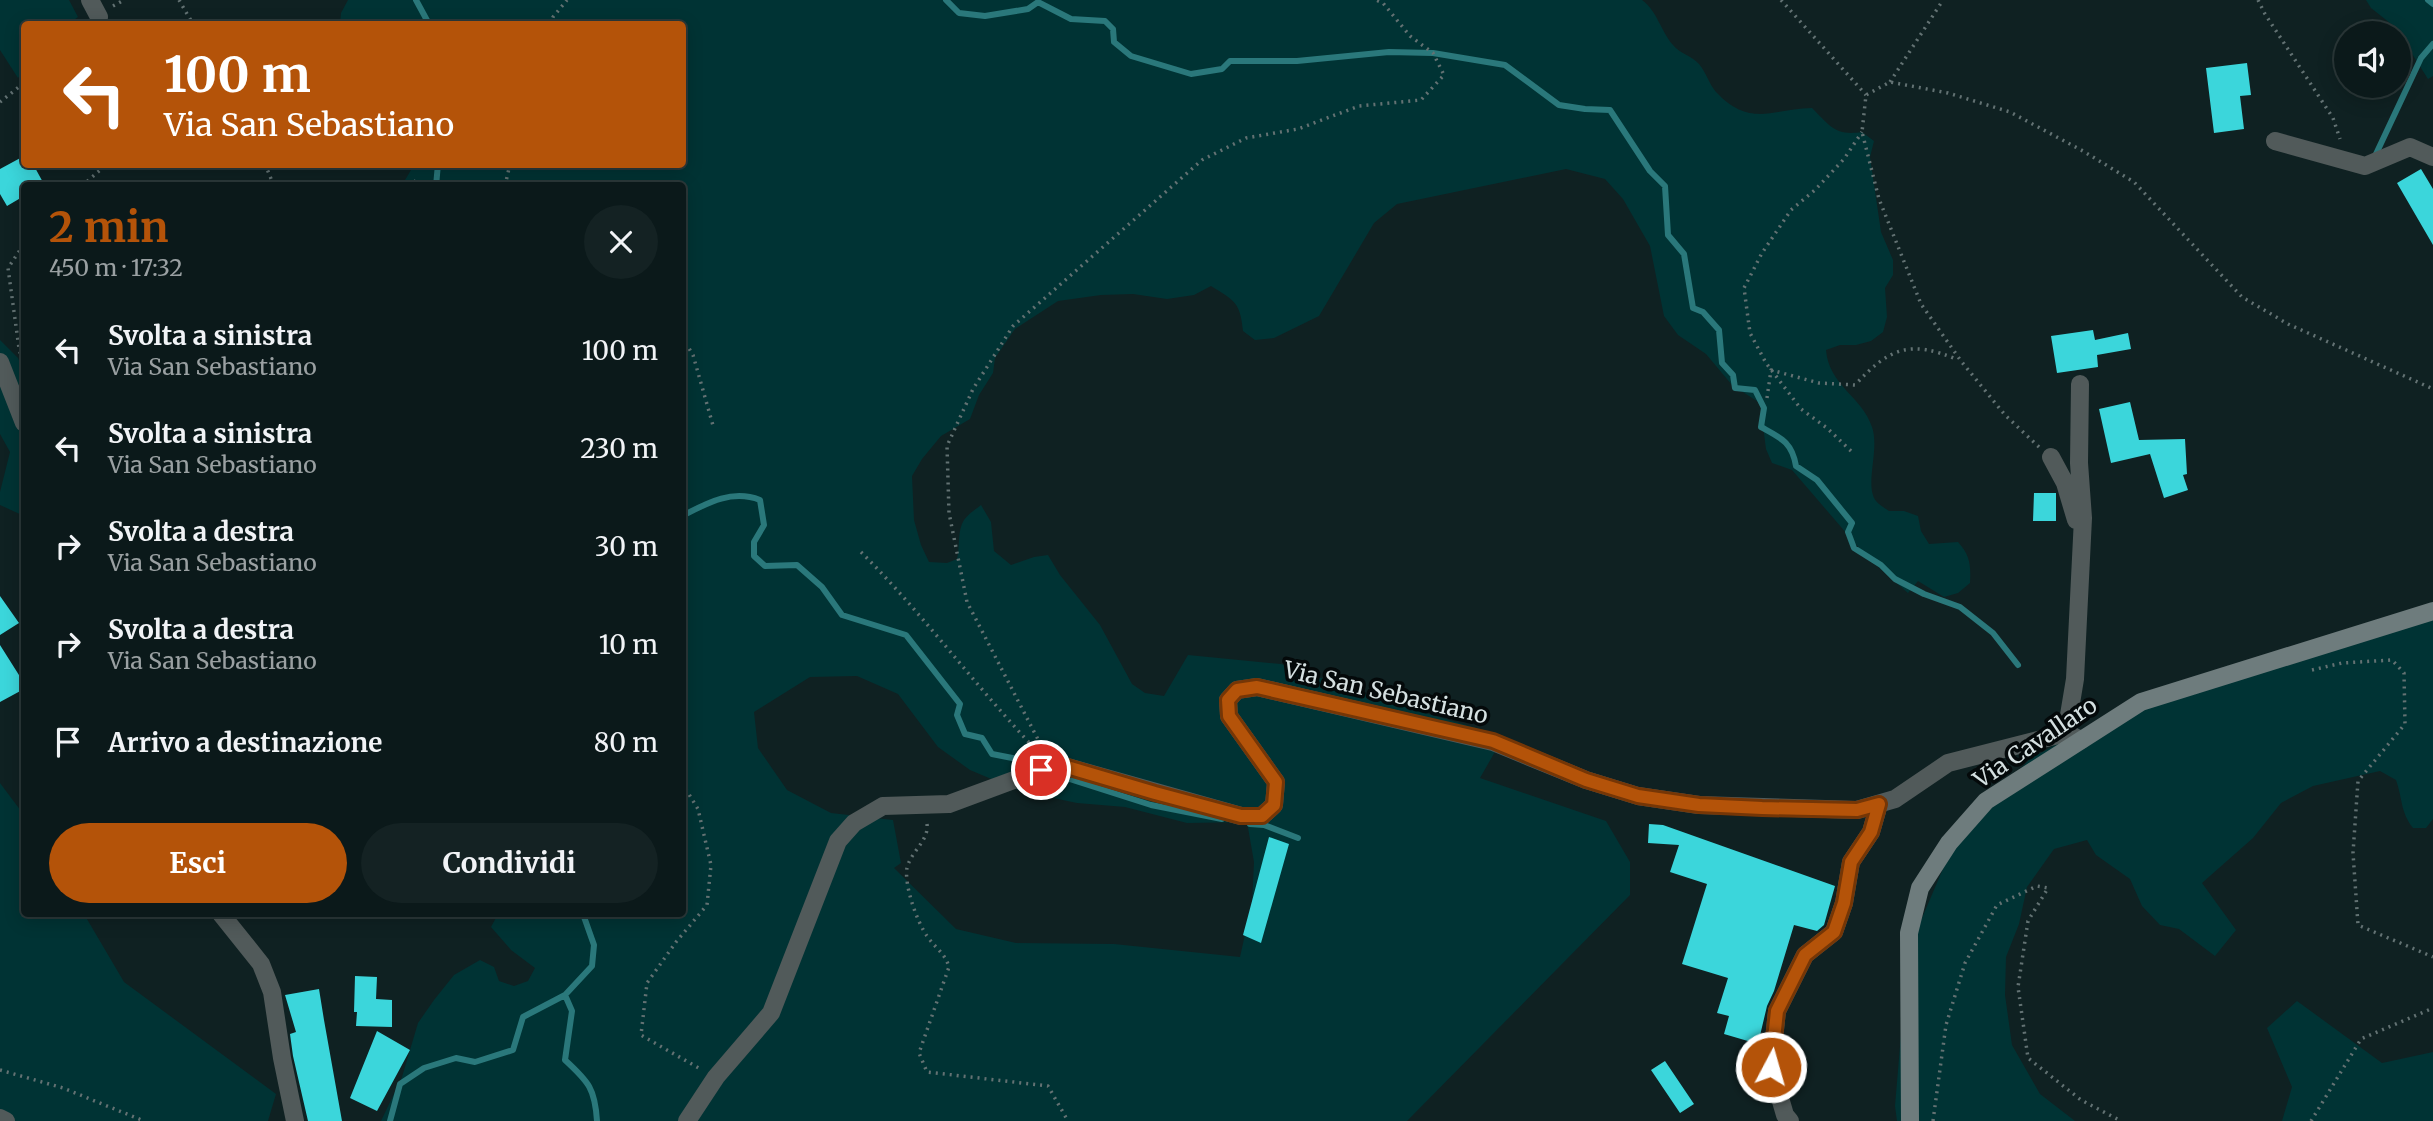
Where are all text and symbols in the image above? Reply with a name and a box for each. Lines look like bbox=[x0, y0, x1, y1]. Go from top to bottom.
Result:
map controls bbox=[2334, 21, 2411, 98]
button: sound bbox=[2334, 21, 2411, 98]
text: 100 m bbox=[164, 44, 311, 105]
icon: left bbox=[49, 49, 140, 140]
text: Via San Sebastiano bbox=[164, 105, 454, 145]
text: 2 min bbox=[49, 201, 169, 253]
button: close bbox=[584, 205, 658, 279]
text: 450 m · 17:32 bbox=[49, 253, 183, 282]
text: Svolta a sinistra bbox=[108, 319, 312, 352]
icon: left bbox=[49, 331, 87, 369]
text: 100 m bbox=[582, 334, 658, 367]
text: Via San Sebastiano bbox=[108, 352, 317, 381]
text: Svolta a sinistra bbox=[108, 417, 312, 450]
icon: left bbox=[49, 429, 87, 467]
text: 230 m bbox=[580, 432, 658, 465]
text: Via San Sebastiano bbox=[108, 450, 317, 479]
text: Svolta a destra bbox=[108, 515, 294, 548]
icon: right bbox=[49, 527, 87, 565]
text: 30 m bbox=[595, 530, 658, 563]
text: Via San Sebastiano bbox=[108, 548, 317, 577]
text: Svolta a destra bbox=[108, 613, 294, 646]
icon: right bbox=[49, 625, 87, 663]
text: 10 m bbox=[599, 628, 658, 661]
text: Via San Sebastiano bbox=[108, 646, 317, 675]
street label: Via San Sebastiano bbox=[1280, 654, 1491, 730]
street label: Via Cavallaro bbox=[1967, 690, 2102, 794]
icon: arrive bbox=[49, 723, 87, 761]
text: Arrivo a destinazione bbox=[108, 726, 382, 759]
text: 80 m bbox=[594, 726, 658, 759]
pin bbox=[1011, 740, 1071, 800]
icon: arrive bbox=[1022, 751, 1060, 789]
button: Esci bbox=[49, 823, 347, 903]
button: Condividi bbox=[361, 823, 658, 903]
position arrow bbox=[1734, 1030, 1808, 1104]

